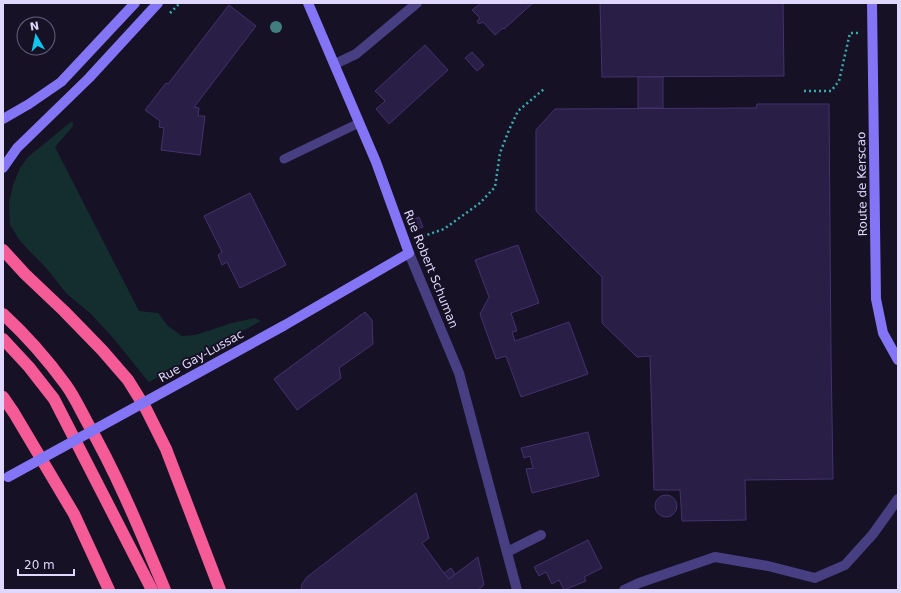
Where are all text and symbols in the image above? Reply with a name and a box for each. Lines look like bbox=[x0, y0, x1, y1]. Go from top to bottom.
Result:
north arrow bbox=[16, 16, 56, 56]
text: N bbox=[29, 19, 40, 34]
street label: Route de Kerscao bbox=[854, 132, 870, 236]
street label: Rue Robert Schuman bbox=[401, 208, 461, 330]
street label: Rue Gay-Lussac bbox=[156, 327, 246, 385]
scale bar bbox=[18, 551, 74, 577]
text: 20 m bbox=[24, 558, 55, 572]

